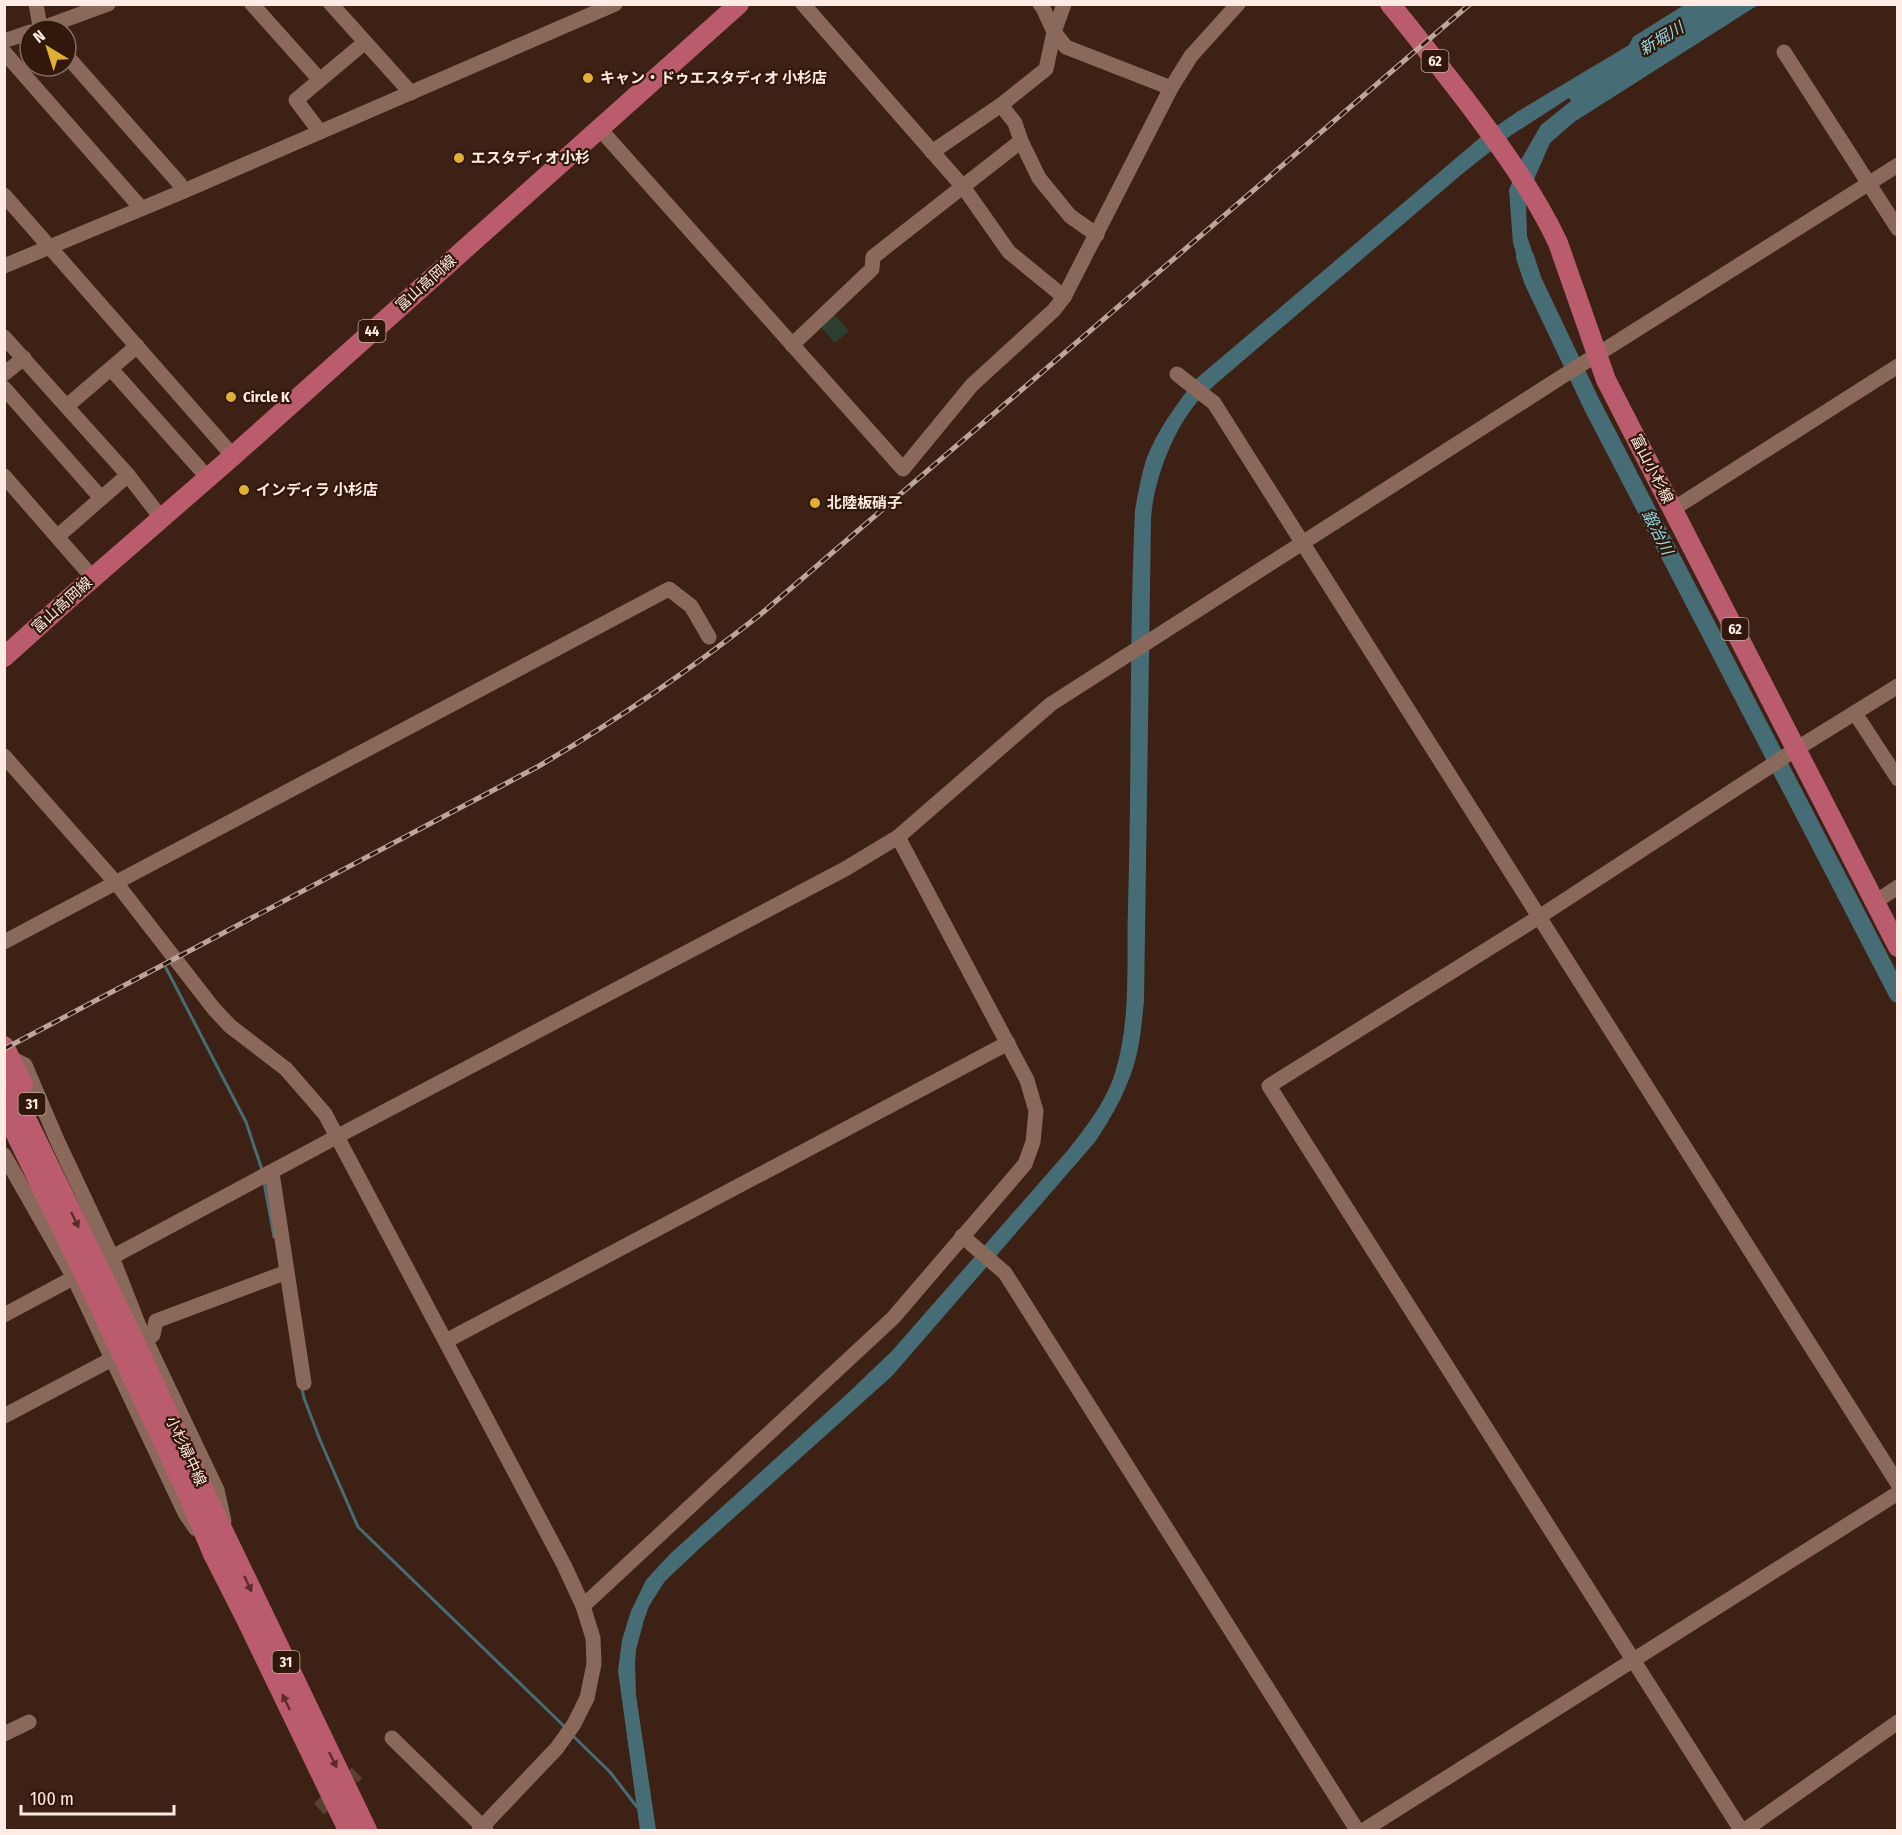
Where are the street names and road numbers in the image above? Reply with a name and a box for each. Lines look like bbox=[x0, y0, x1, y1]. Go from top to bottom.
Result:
road number: 62 bbox=[1422, 50, 1448, 72]
street label: 富山高岡線 bbox=[392, 251, 460, 315]
road number: 44 bbox=[358, 320, 386, 342]
street label: 富山小杉線 bbox=[1627, 431, 1677, 507]
street label: 富山高岡線 bbox=[28, 573, 96, 637]
road number: 62 bbox=[1722, 618, 1748, 640]
road number: 31 bbox=[18, 1093, 46, 1115]
street label: 小杉婦中線 bbox=[162, 1413, 210, 1489]
road number: 31 bbox=[272, 1651, 300, 1673]

